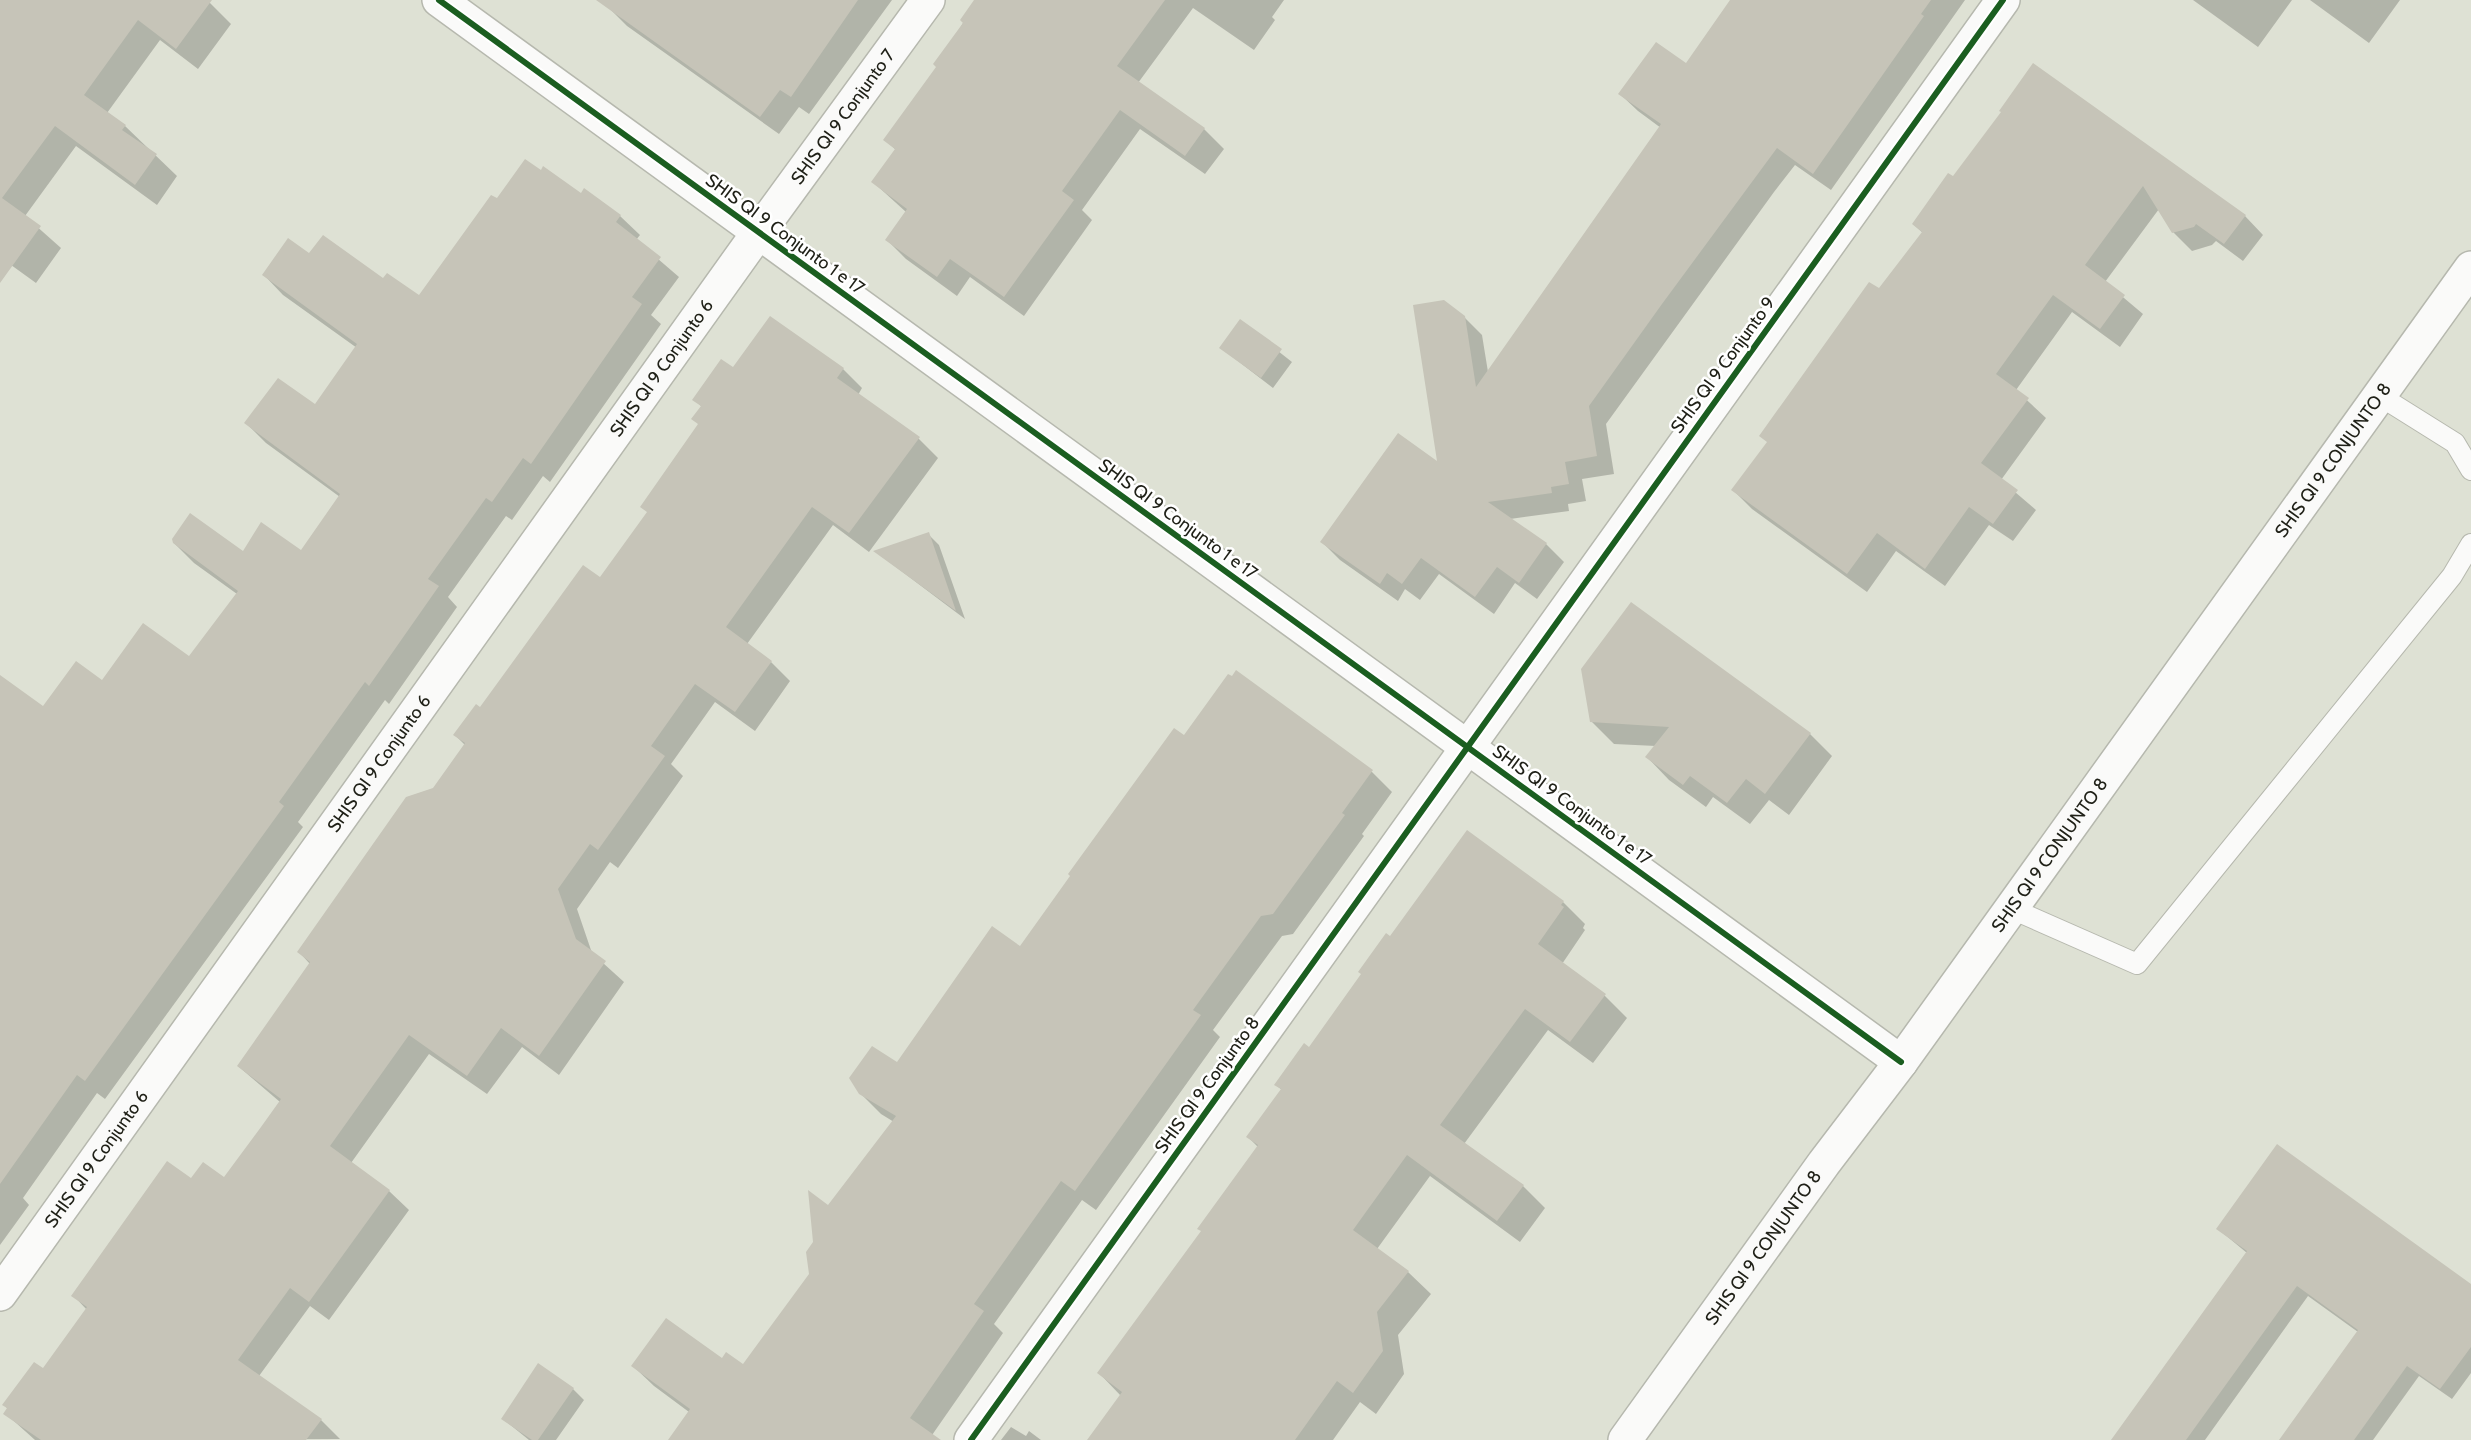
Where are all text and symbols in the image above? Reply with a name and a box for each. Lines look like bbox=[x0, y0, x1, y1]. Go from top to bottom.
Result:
street label: SHIS QI 9 Conjunto 7 bbox=[786, 45, 900, 189]
street label: SHIS QI 9 Conjunto 1 e 17 bbox=[701, 169, 869, 299]
street label: SHIS QI 9 Conjunto 9 bbox=[1666, 292, 1780, 438]
street label: SHIS QI 9 Conjunto 6 bbox=[605, 295, 718, 441]
street label: SHIS QI 9 CONJUNTO 8 bbox=[2270, 379, 2396, 542]
street label: SHIS QI 9 Conjunto 1 e 17 bbox=[1094, 454, 1262, 584]
street label: SHIS QI 9 Conjunto 6 bbox=[323, 691, 435, 836]
street label: SHIS QI 9 Conjunto 1 e 17 bbox=[1488, 740, 1656, 870]
street label: SHIS QI 9 CONJUNTO 8 bbox=[1987, 773, 2113, 936]
street label: SHIS QI 9 Conjunto 8 bbox=[1150, 1012, 1264, 1158]
street label: SHIS QI 9 Conjunto 6 bbox=[40, 1086, 153, 1232]
street label: SHIS QI 9 CONJUNTO 8 bbox=[1700, 1166, 1826, 1329]

